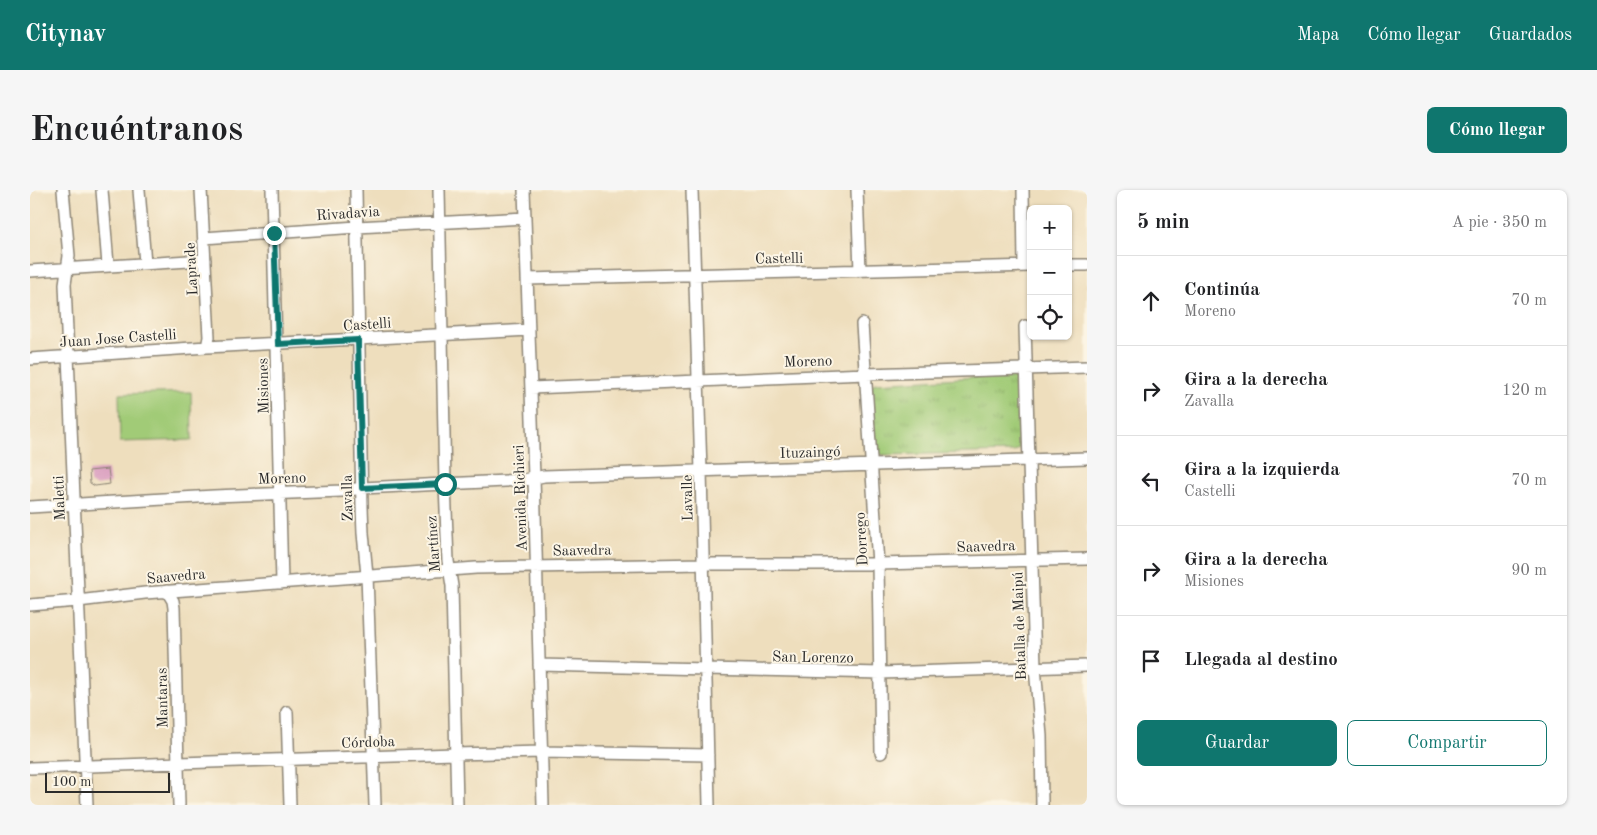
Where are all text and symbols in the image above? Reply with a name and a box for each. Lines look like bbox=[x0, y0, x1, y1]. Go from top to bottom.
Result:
text: Citynav bbox=[25, 23, 106, 47]
text: Mapa bbox=[1297, 26, 1339, 44]
text: Cómo llegar bbox=[1367, 26, 1461, 44]
text: Guardados bbox=[1489, 26, 1572, 44]
button: Cómo llegar bbox=[1427, 107, 1567, 153]
text: Encuéntranos bbox=[30, 113, 243, 148]
street label: Rivadavia bbox=[316, 205, 381, 224]
map controls bbox=[1027, 205, 1072, 340]
button: + bbox=[1027, 205, 1072, 250]
text: 5 min bbox=[1137, 212, 1190, 233]
text: A pie · 350 m bbox=[1452, 215, 1547, 231]
route end bbox=[263, 222, 286, 245]
street label: Laprade bbox=[184, 242, 201, 296]
button: − bbox=[1027, 250, 1072, 295]
street label: Castelli bbox=[755, 252, 803, 267]
text: Continúa bbox=[1184, 281, 1260, 300]
icon: ahead bbox=[1137, 287, 1165, 315]
text: 70 m bbox=[1511, 293, 1547, 309]
button: locate bbox=[1027, 295, 1072, 340]
text: Moreno bbox=[1184, 304, 1236, 320]
street label: Castelli bbox=[342, 316, 392, 335]
street label: Juan Jose Castelli bbox=[59, 328, 177, 351]
street label: Moreno bbox=[784, 354, 833, 371]
street label: Misiones bbox=[257, 358, 272, 414]
text: Gira a la derecha bbox=[1184, 371, 1328, 390]
icon: right bbox=[1137, 377, 1165, 405]
text: 120 m bbox=[1502, 383, 1547, 399]
text: Zavalla bbox=[1184, 394, 1234, 410]
street label: Avenida Richieri bbox=[512, 444, 531, 552]
street label: Ituzaingó bbox=[779, 445, 841, 462]
text: Gira a la izquierda bbox=[1184, 461, 1340, 480]
icon: left bbox=[1137, 467, 1165, 495]
street label: Moreno bbox=[258, 471, 307, 488]
route start bbox=[434, 473, 457, 496]
text: 70 m bbox=[1511, 473, 1547, 489]
street label: Zavalla bbox=[341, 474, 356, 522]
street label: Lavalle bbox=[681, 474, 696, 522]
street label: Maletti bbox=[52, 475, 69, 521]
text: Castelli bbox=[1184, 484, 1236, 500]
street label: Dorrego bbox=[854, 512, 871, 566]
street label: Martínez bbox=[425, 515, 444, 573]
street label: Saavedra bbox=[956, 539, 1016, 556]
street label: Saavedra bbox=[552, 543, 612, 560]
text: Gira a la derecha bbox=[1184, 551, 1328, 570]
icon: right bbox=[1137, 557, 1165, 585]
text: 90 m bbox=[1511, 563, 1547, 579]
street label: Saavedra bbox=[146, 567, 207, 588]
street label: Batalla de Maipú bbox=[1011, 571, 1030, 681]
text: Misiones bbox=[1184, 574, 1244, 590]
icon: arrive bbox=[1137, 647, 1165, 675]
street label: San Lorenzo bbox=[772, 650, 854, 667]
text: Llegada al destino bbox=[1184, 651, 1338, 670]
street label: Mantaras bbox=[155, 667, 172, 729]
button: Guardar bbox=[1137, 720, 1337, 766]
button: Compartir bbox=[1347, 720, 1547, 766]
street label: Córdoba bbox=[341, 735, 396, 752]
scale bar bbox=[45, 770, 170, 793]
text: 100 m bbox=[52, 775, 91, 789]

